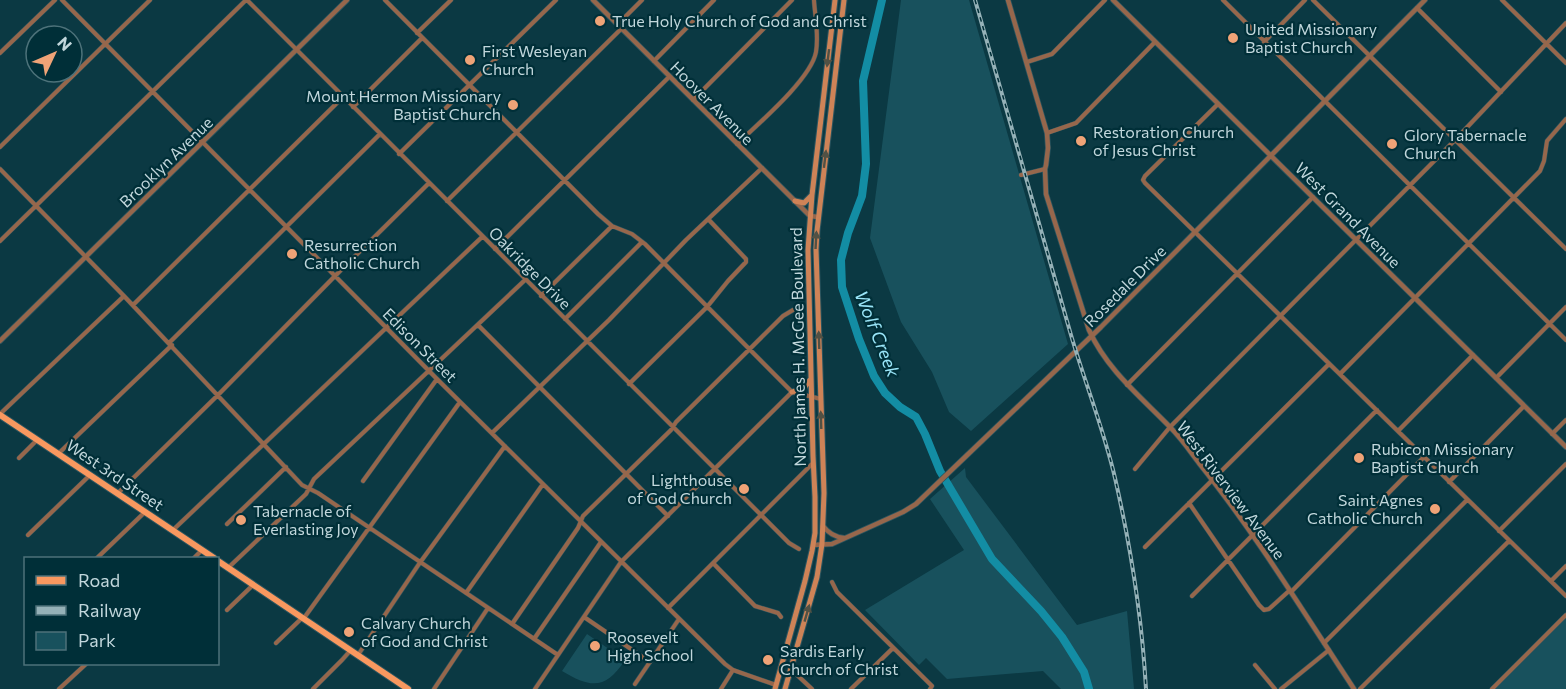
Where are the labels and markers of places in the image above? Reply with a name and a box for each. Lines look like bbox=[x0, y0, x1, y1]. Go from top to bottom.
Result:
place label: True Holy Church of God and Christ bbox=[612, 11, 867, 30]
marker: True Holy Church of God and Christ bbox=[593, 14, 607, 28]
place label: United Missionary Baptist Church bbox=[1245, 19, 1377, 56]
marker: United Missionary Baptist Church bbox=[1226, 31, 1240, 45]
place label: First Wesleyan Church bbox=[482, 41, 587, 78]
marker: First Wesleyan Church bbox=[463, 53, 477, 67]
place label: Mount Hermon Missionary Baptist Church bbox=[306, 86, 501, 123]
marker: Mount Hermon Missionary Baptist Church bbox=[506, 98, 520, 112]
place label: Restoration Church of Jesus Christ bbox=[1093, 122, 1234, 159]
place label: Glory Tabernacle Church bbox=[1404, 125, 1527, 162]
marker: Restoration Church of Jesus Christ bbox=[1074, 134, 1088, 148]
marker: Glory Tabernacle Church bbox=[1385, 137, 1399, 151]
place label: Resurrection Catholic Church bbox=[304, 235, 420, 272]
marker: Resurrection Catholic Church bbox=[285, 247, 299, 261]
place label: Rubicon Missionary Baptist Church bbox=[1371, 439, 1514, 476]
marker: Rubicon Missionary Baptist Church bbox=[1352, 451, 1366, 465]
place label: Lighthouse of God Church bbox=[627, 470, 732, 507]
marker: Lighthouse of God Church bbox=[737, 482, 751, 496]
place label: Saint Agnes Catholic Church bbox=[1307, 490, 1423, 527]
place label: Tabernacle of Everlasting Joy bbox=[253, 501, 358, 538]
marker: Saint Agnes Catholic Church bbox=[1428, 502, 1442, 516]
marker: Tabernacle of Everlasting Joy bbox=[234, 513, 248, 527]
place label: Calvary Church of God and Christ bbox=[361, 613, 488, 650]
marker: Calvary Church of God and Christ bbox=[342, 625, 356, 639]
place label: Roosevelt High School bbox=[607, 627, 694, 664]
marker: Roosevelt High School bbox=[588, 639, 602, 653]
place label: Sardis Early Church of Christ bbox=[780, 641, 899, 678]
marker: Sardis Early Church of Christ bbox=[761, 653, 775, 667]

